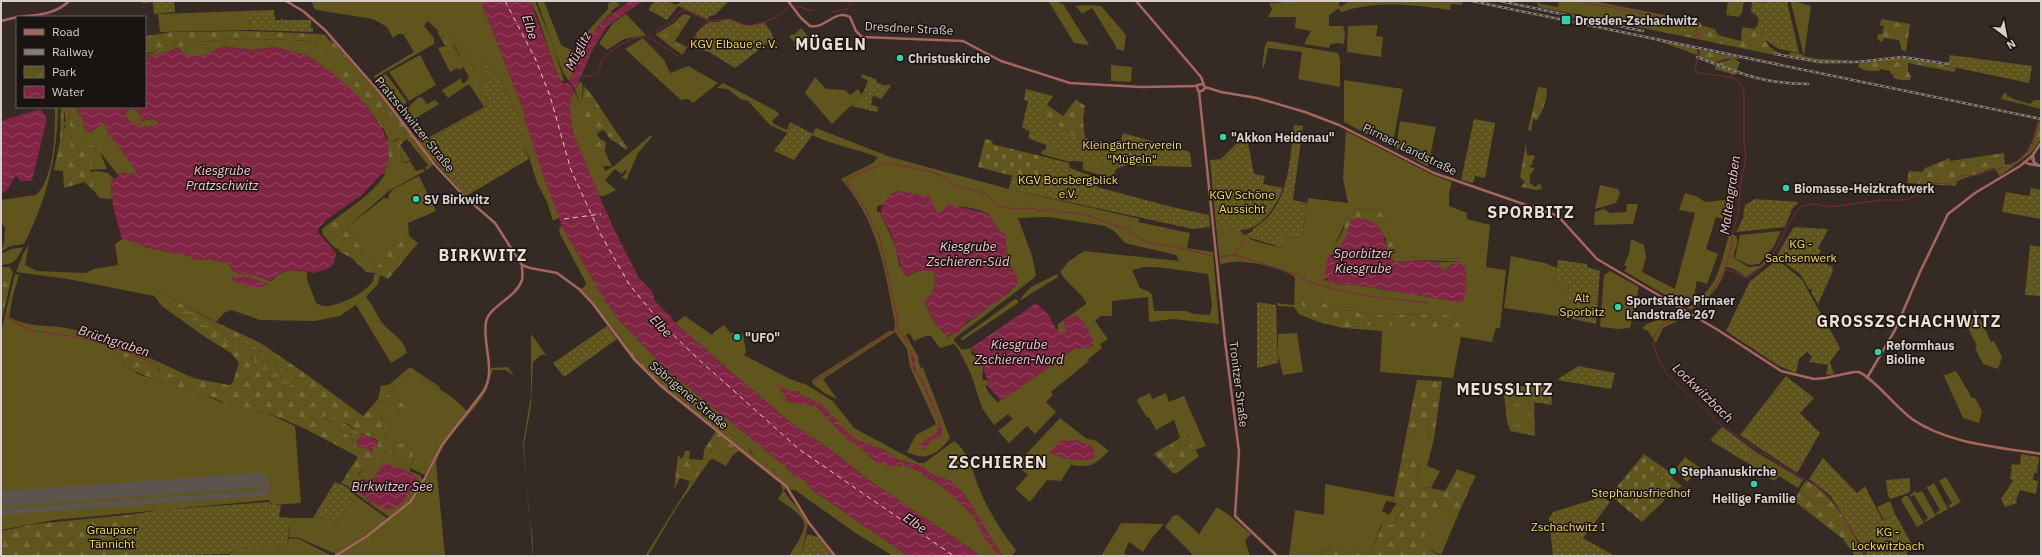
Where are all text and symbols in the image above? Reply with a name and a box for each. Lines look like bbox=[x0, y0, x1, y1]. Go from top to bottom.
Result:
water label: Elbe bbox=[518, 13, 542, 42]
place label: Dresden-Zschachwitz bbox=[1575, 13, 1698, 28]
marker: Dresden-Zschachwitz bbox=[1560, 14, 1572, 26]
legend bbox=[16, 16, 146, 108]
north arrow bbox=[1986, 16, 2026, 56]
street label: Dresdner Straße bbox=[864, 18, 954, 38]
text: Road bbox=[52, 24, 80, 39]
water label: Müglitz bbox=[561, 29, 595, 73]
district label: MÜGELN bbox=[795, 34, 867, 54]
park label: KGV Elbaue e. V. bbox=[690, 36, 778, 51]
text: N bbox=[2004, 36, 2018, 53]
text: Railway bbox=[52, 44, 94, 59]
place label: Christuskirche bbox=[908, 51, 990, 66]
marker: Christuskirche bbox=[895, 53, 905, 63]
text: Park bbox=[52, 64, 77, 79]
street label: Pratzschwitzer Straße bbox=[372, 73, 458, 175]
text: Water bbox=[52, 84, 85, 99]
street label: Pirnaer Landstraße bbox=[1360, 120, 1460, 178]
place label: "Akkon Heidenau" bbox=[1231, 130, 1335, 145]
marker: "Akkon Heidenau" bbox=[1218, 132, 1228, 142]
park label: Kleingärtnerverein "Mügeln" bbox=[1082, 137, 1182, 166]
water label: Maltengraben bbox=[1716, 154, 1744, 236]
water label: Kiesgrube Pratzschwitz bbox=[186, 162, 258, 194]
park label: KGV Borsbergblick e.V. bbox=[1018, 172, 1119, 201]
place label: Biomasse-Heizkraftwerk bbox=[1794, 181, 1934, 196]
marker: Biomasse-Heizkraftwerk bbox=[1781, 183, 1791, 193]
park label: KGV Schöne Aussicht bbox=[1209, 187, 1275, 216]
place label: SV Birkwitz bbox=[424, 192, 489, 207]
marker: SV Birkwitz bbox=[411, 194, 421, 204]
district label: SPORBITZ bbox=[1487, 202, 1575, 222]
park label: KG - Sachsenwerk bbox=[1765, 236, 1838, 265]
water label: Kiesgrube Zschieren-Süd bbox=[926, 238, 1010, 270]
district label: BIRKWITZ bbox=[439, 245, 527, 265]
water label: Sporbitzer Kiesgrube bbox=[1334, 245, 1394, 277]
park label: Alt Sporbitz bbox=[1560, 290, 1605, 319]
place label: Sportstätte Pirnaer Landstraße 267 bbox=[1626, 293, 1735, 322]
marker: Sportstätte Pirnaer Landstraße 267 bbox=[1613, 302, 1623, 312]
water label: Elbe bbox=[646, 311, 676, 341]
district label: GROSSZSCHACHWITZ bbox=[1817, 311, 2001, 331]
water label: Brüchgraben bbox=[76, 321, 152, 361]
place label: "UFO" bbox=[745, 330, 780, 345]
marker: "UFO" bbox=[732, 332, 742, 342]
water label: Kiesgrube Zschieren-Nord bbox=[973, 336, 1064, 368]
place label: Reformhaus Bioline bbox=[1886, 338, 1954, 367]
street label: Tronitzer Straße bbox=[1226, 340, 1252, 428]
marker: Reformhaus Bioline bbox=[1873, 347, 1883, 357]
street label: Söbrigener Straße bbox=[647, 358, 732, 432]
water label: Lockwitzbach bbox=[1669, 360, 1737, 426]
district label: MEUSSLITZ bbox=[1456, 379, 1554, 399]
district label: ZSCHIEREN bbox=[948, 452, 1048, 472]
place label: Stephanuskirche bbox=[1681, 464, 1777, 479]
marker: Stephanuskirche bbox=[1668, 466, 1678, 476]
water label: Birkwitzer See bbox=[351, 478, 433, 495]
marker: Heilige Familie bbox=[1749, 479, 1759, 489]
park label: Stephanusfriedhof bbox=[1591, 485, 1691, 500]
place label: Heilige Familie bbox=[1712, 491, 1796, 506]
water label: Elbe bbox=[900, 509, 930, 537]
park label: Zschachwitz I bbox=[1531, 519, 1605, 534]
park label: Graupaer Tännicht bbox=[87, 522, 138, 551]
park label: KG - Lockwitzbach bbox=[1851, 524, 1925, 553]

